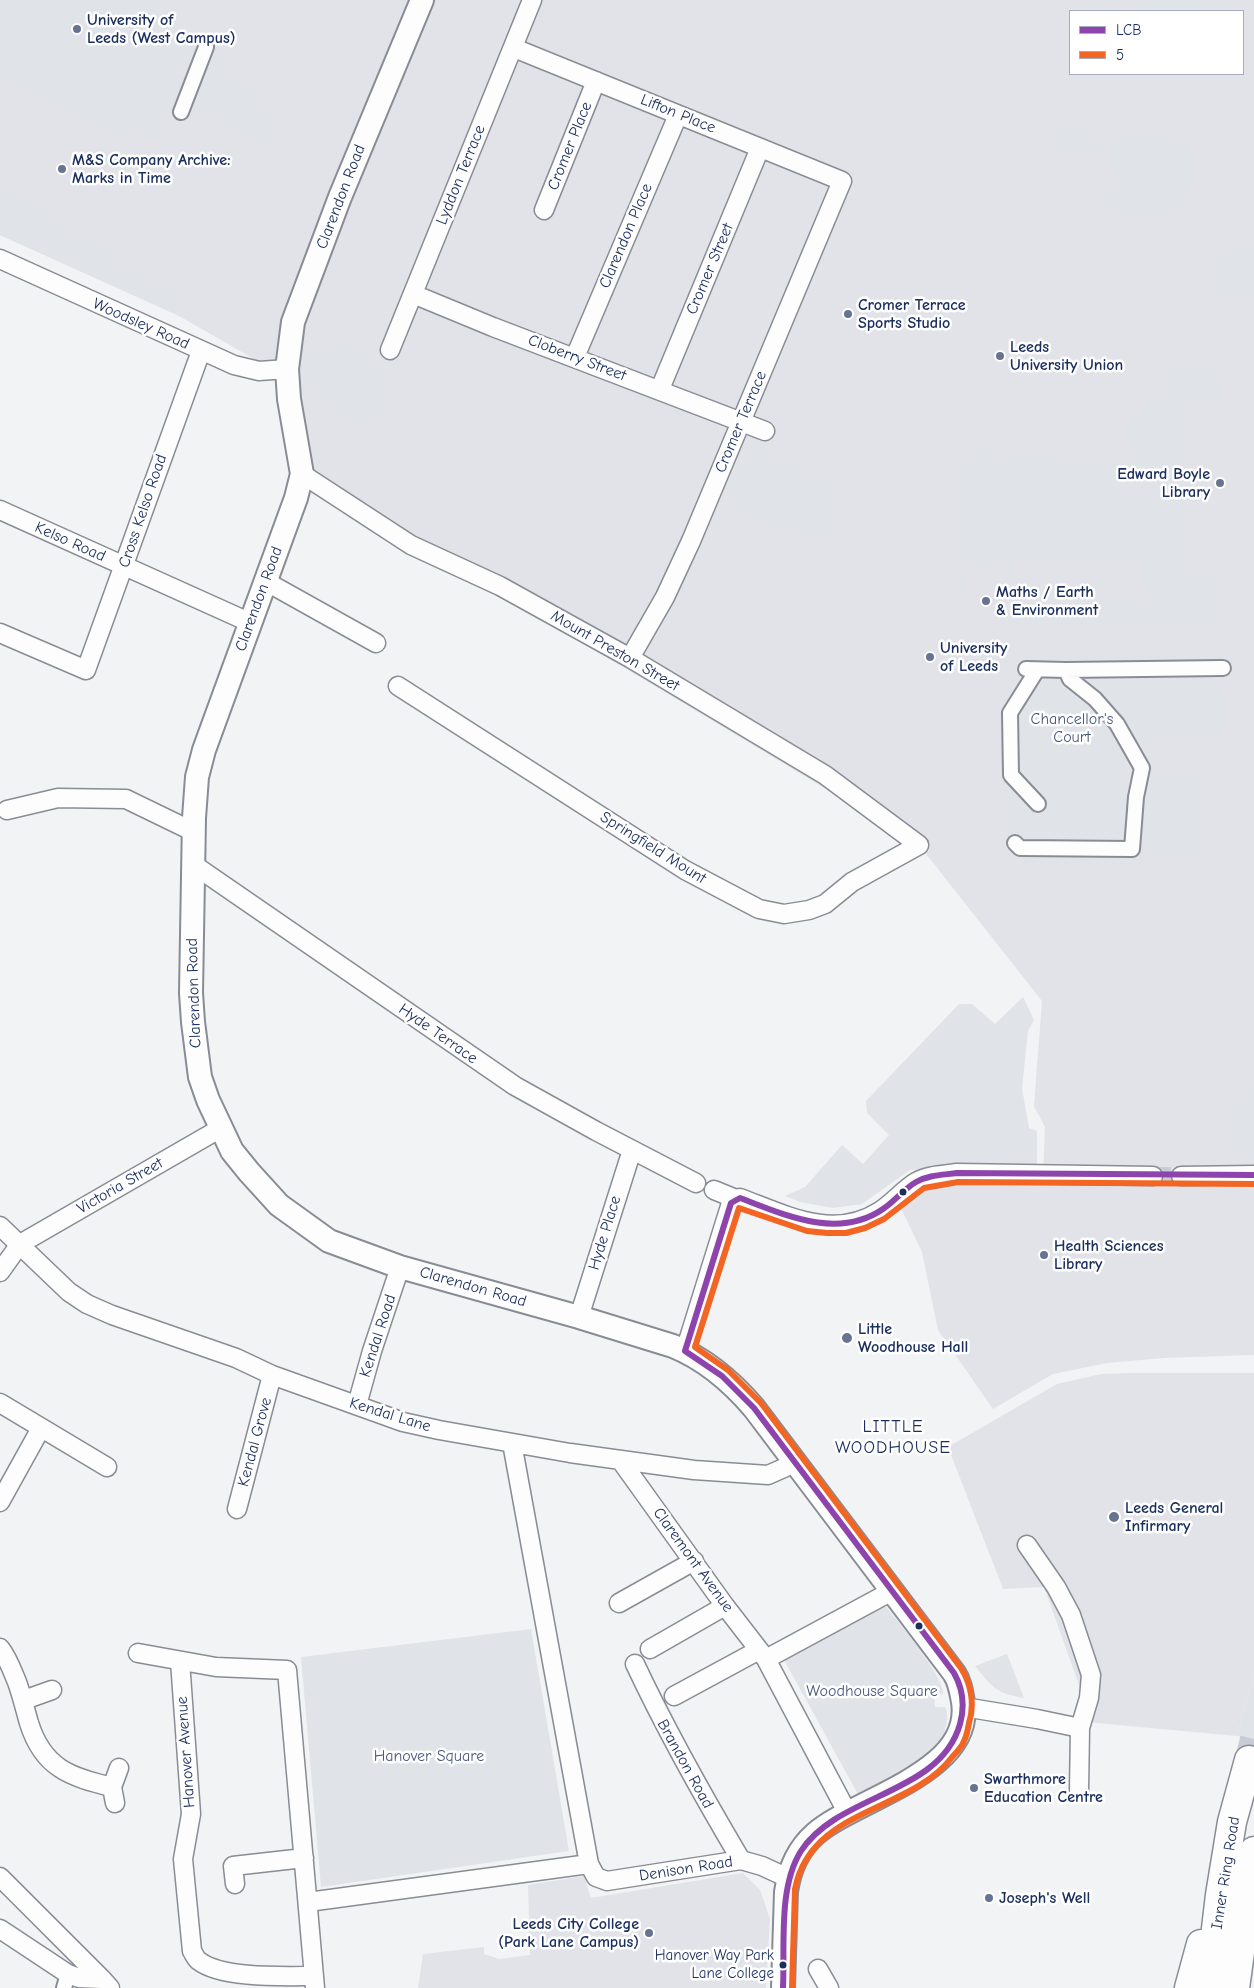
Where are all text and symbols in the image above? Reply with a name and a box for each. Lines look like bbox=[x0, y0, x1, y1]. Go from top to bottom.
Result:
place label: University of Leeds (West Campus) bbox=[87, 10, 235, 48]
legend bbox=[1069, 10, 1244, 75]
text: LCB bbox=[1116, 21, 1142, 39]
marker: University of Leeds (West Campus) bbox=[71, 23, 83, 35]
text: 5 bbox=[1116, 46, 1124, 64]
street label: Lifton Place bbox=[638, 90, 718, 138]
street label: Cromer Place bbox=[544, 99, 596, 193]
street label: Lyddon Terrace bbox=[432, 122, 490, 228]
street label: Clarendon Road bbox=[312, 142, 370, 252]
place label: M&S Company Archive: Marks in Time bbox=[72, 150, 230, 188]
marker: M&S Company Archive: Marks in Time bbox=[56, 163, 68, 175]
street label: Clarendon Place bbox=[595, 181, 657, 291]
street label: Cromer Street bbox=[682, 220, 738, 318]
street label: Woodsley Road bbox=[90, 294, 192, 354]
place label: Cromer Terrace Sports Studio bbox=[858, 295, 966, 333]
marker: Cromer Terrace Sports Studio bbox=[842, 308, 854, 320]
street label: Cloberry Street bbox=[525, 330, 629, 386]
place label: Leeds University Union bbox=[1010, 337, 1123, 375]
marker: Leeds University Union bbox=[994, 350, 1006, 362]
street label: Cromer Terrace bbox=[711, 368, 771, 476]
street label: Cross Kelso Road bbox=[115, 452, 171, 570]
place label: Edward Boyle Library bbox=[1117, 464, 1210, 502]
marker: Edward Boyle Library bbox=[1214, 477, 1226, 489]
street label: Kelso Road bbox=[32, 518, 108, 566]
street label: Clarendon Road bbox=[231, 544, 287, 654]
place label: Maths / Earth & Environment bbox=[996, 582, 1098, 620]
marker: Maths / Earth & Environment bbox=[980, 595, 992, 607]
street label: Mount Preston Street bbox=[547, 606, 683, 696]
place label: University of Leeds bbox=[940, 638, 1007, 676]
marker: University of Leeds bbox=[924, 651, 936, 663]
park label: Chancellor's Court bbox=[1031, 709, 1113, 747]
street label: Springfield Mount bbox=[596, 808, 710, 888]
street label: Clarendon Road bbox=[182, 938, 206, 1048]
street label: Hyde Terrace bbox=[395, 1000, 481, 1068]
street label: Victoria Street bbox=[74, 1154, 166, 1218]
unlabelled marker bbox=[898, 1187, 908, 1197]
street label: Hyde Place bbox=[585, 1193, 625, 1273]
place label: Health Sciences Library bbox=[1054, 1236, 1163, 1274]
marker: Health Sciences Library bbox=[1038, 1249, 1050, 1261]
street label: Clarendon Road bbox=[417, 1263, 529, 1311]
street label: Kendal Road bbox=[356, 1292, 400, 1380]
place label: Little Woodhouse Hall bbox=[858, 1319, 968, 1357]
marker: Little Woodhouse Hall bbox=[840, 1331, 854, 1345]
street label: Kendal Lane bbox=[347, 1394, 433, 1436]
street label: Kendal Grove bbox=[234, 1395, 276, 1489]
district label: LITTLE WOODHOUSE bbox=[834, 1416, 952, 1458]
place label: Leeds General Infirmary bbox=[1125, 1498, 1223, 1536]
street label: Claremont Avenue bbox=[649, 1504, 737, 1616]
marker: Leeds General Infirmary bbox=[1107, 1510, 1121, 1524]
unlabelled marker bbox=[914, 1621, 924, 1631]
park label: Woodhouse Square bbox=[806, 1681, 938, 1701]
street label: Hanover Avenue bbox=[173, 1696, 199, 1808]
street label: Brandon Road bbox=[653, 1716, 717, 1812]
park label: Hanover Square bbox=[374, 1746, 484, 1766]
place label: Swarthmore Education Centre bbox=[984, 1769, 1103, 1807]
marker: Swarthmore Education Centre bbox=[968, 1782, 980, 1794]
street label: Inner Ring Road bbox=[1208, 1815, 1244, 1931]
street label: Denison Road bbox=[638, 1852, 734, 1886]
place label: Joseph's Well bbox=[999, 1888, 1090, 1908]
marker: Joseph's Well bbox=[983, 1892, 995, 1904]
place label: Leeds City College (Park Lane Campus) bbox=[498, 1914, 639, 1952]
marker: Leeds City College (Park Lane Campus) bbox=[643, 1927, 655, 1939]
place label: Hanover Way Park Lane College bbox=[655, 1947, 774, 1982]
marker: Hanover Way Park Lane College bbox=[778, 1960, 788, 1970]

